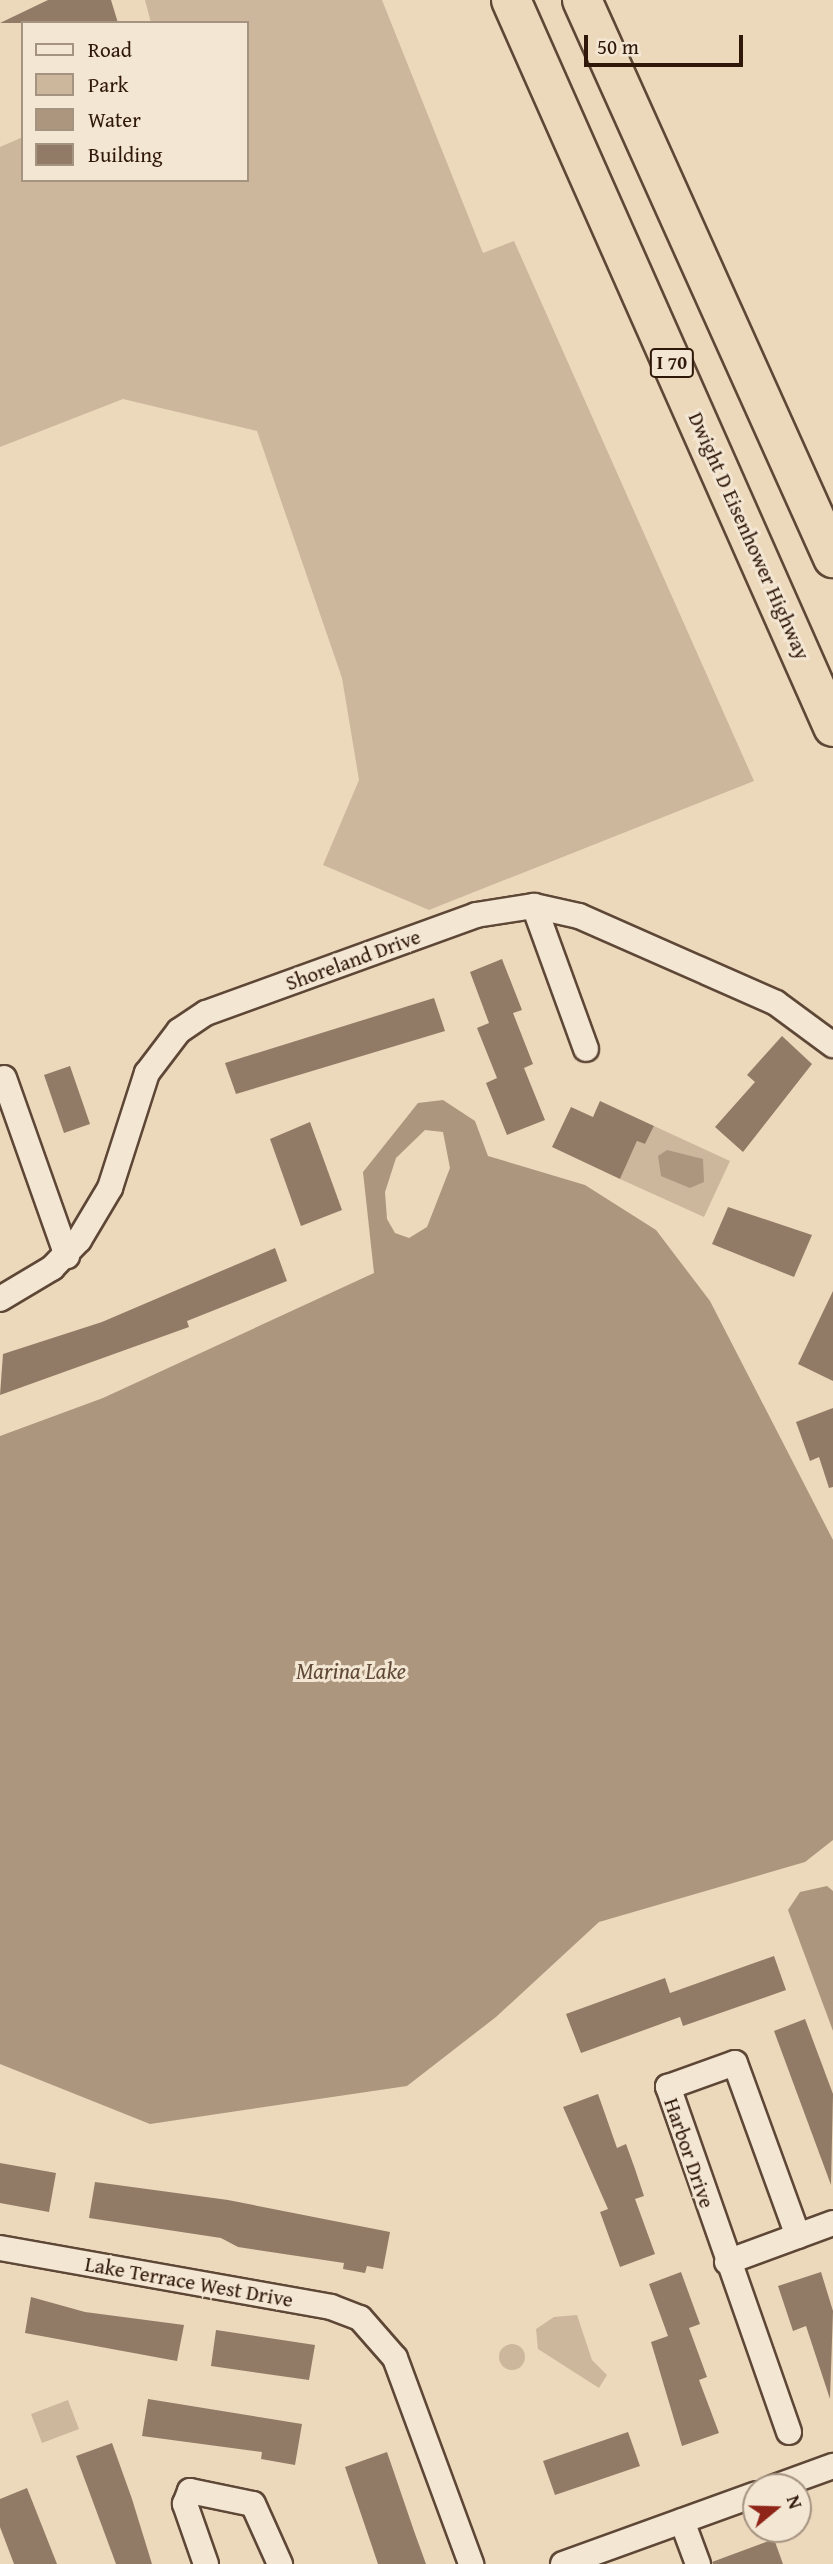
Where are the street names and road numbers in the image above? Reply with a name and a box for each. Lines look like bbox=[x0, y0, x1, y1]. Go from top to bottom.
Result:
road number: I 70 bbox=[649, 348, 695, 378]
street label: Dwight D Eisenhower Highway bbox=[683, 408, 815, 664]
street label: Shoreland Drive bbox=[282, 924, 424, 996]
street label: Harbor Drive bbox=[658, 2095, 720, 2211]
street label: Lake Terrace West Drive bbox=[83, 2251, 295, 2313]

